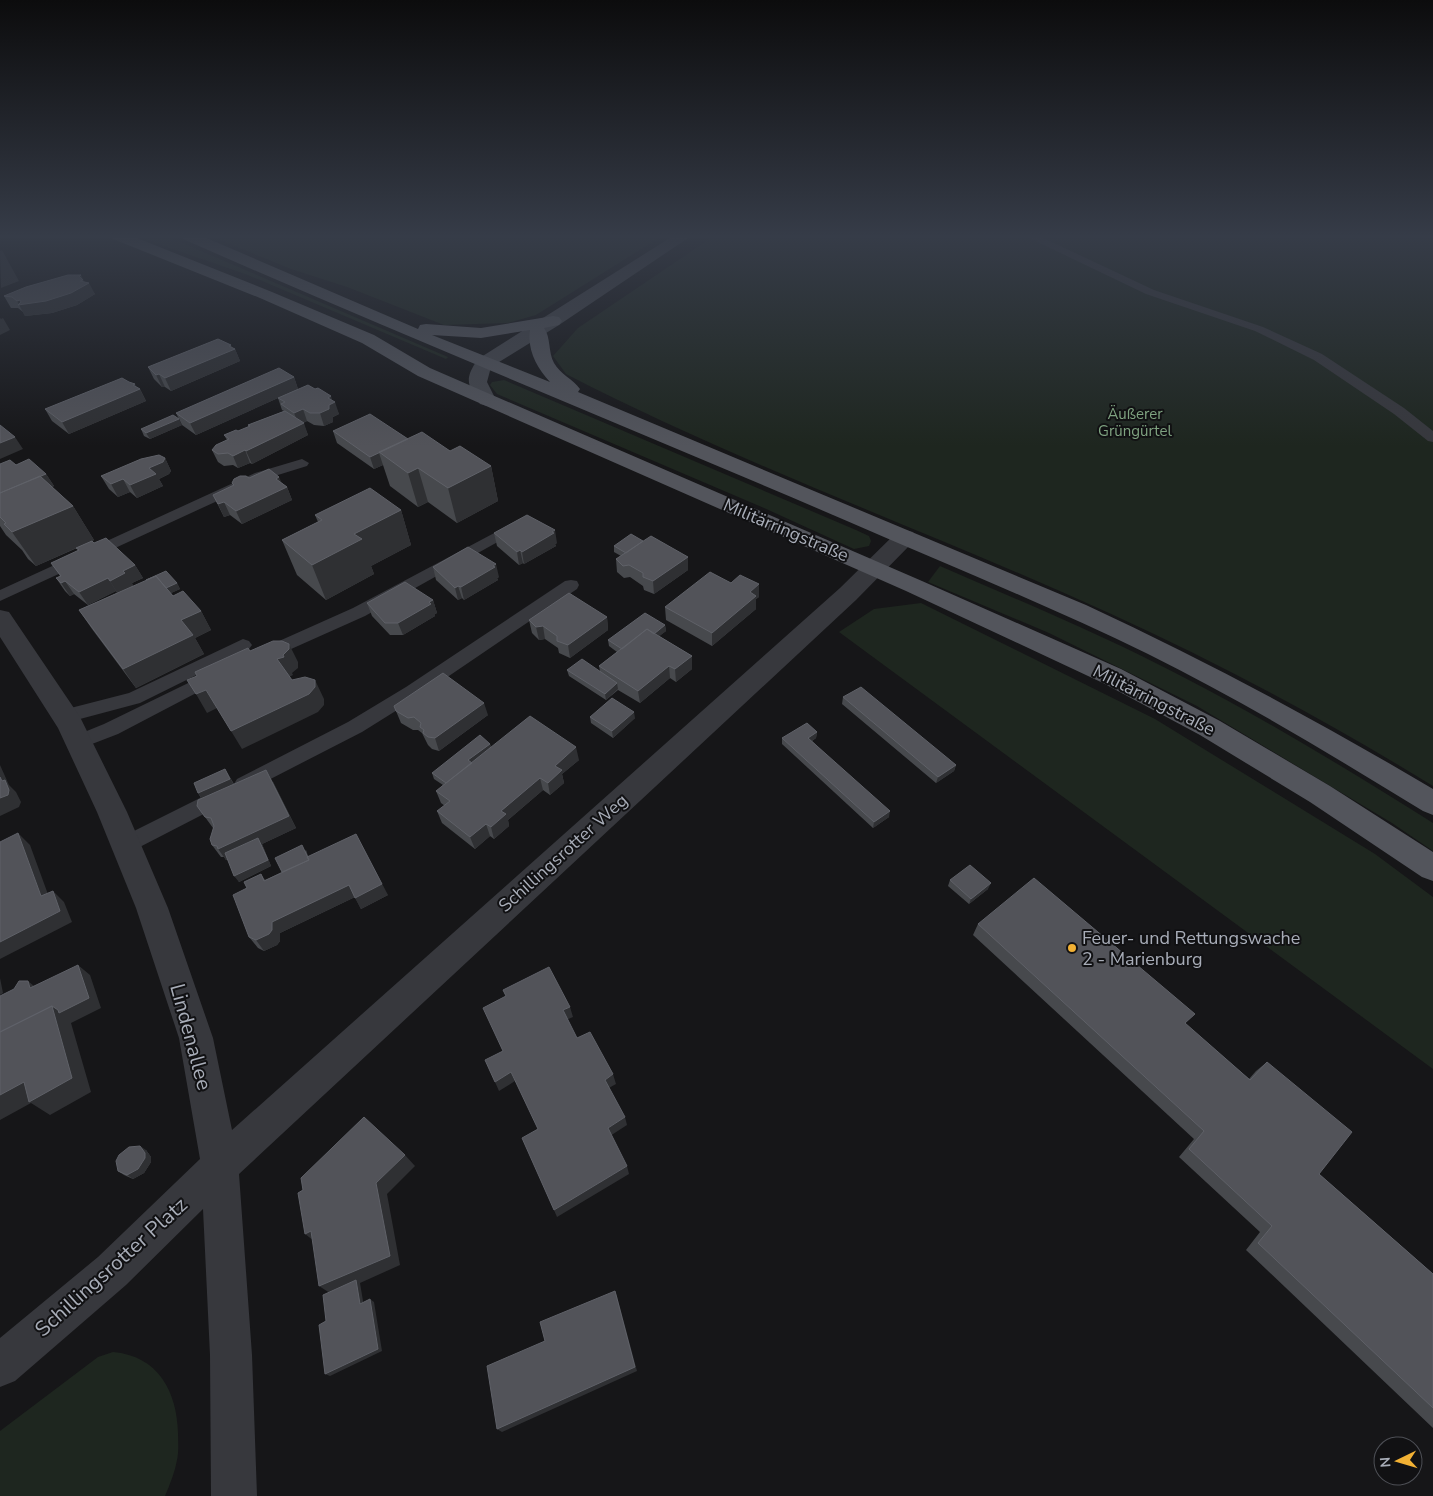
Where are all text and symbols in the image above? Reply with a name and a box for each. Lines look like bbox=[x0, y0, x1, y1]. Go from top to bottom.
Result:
park label: Äußerer Grüngürtel bbox=[1098, 404, 1172, 441]
street label: Militärringstraße bbox=[720, 493, 852, 567]
street label: Militärringstraße bbox=[1089, 659, 1219, 741]
street label: Schillingsrotter Weg bbox=[493, 789, 633, 917]
place label: Feuer- und Rettungswache 2 - Marienburg bbox=[1082, 926, 1300, 971]
marker: Feuer- und Rettungswache 2 - Marienburg bbox=[1066, 942, 1078, 954]
street label: Lindenallee bbox=[163, 981, 219, 1093]
street label: Schillingsrotter Platz bbox=[29, 1191, 193, 1343]
north arrow bbox=[1373, 1436, 1423, 1486]
text: N bbox=[1376, 1456, 1395, 1468]

